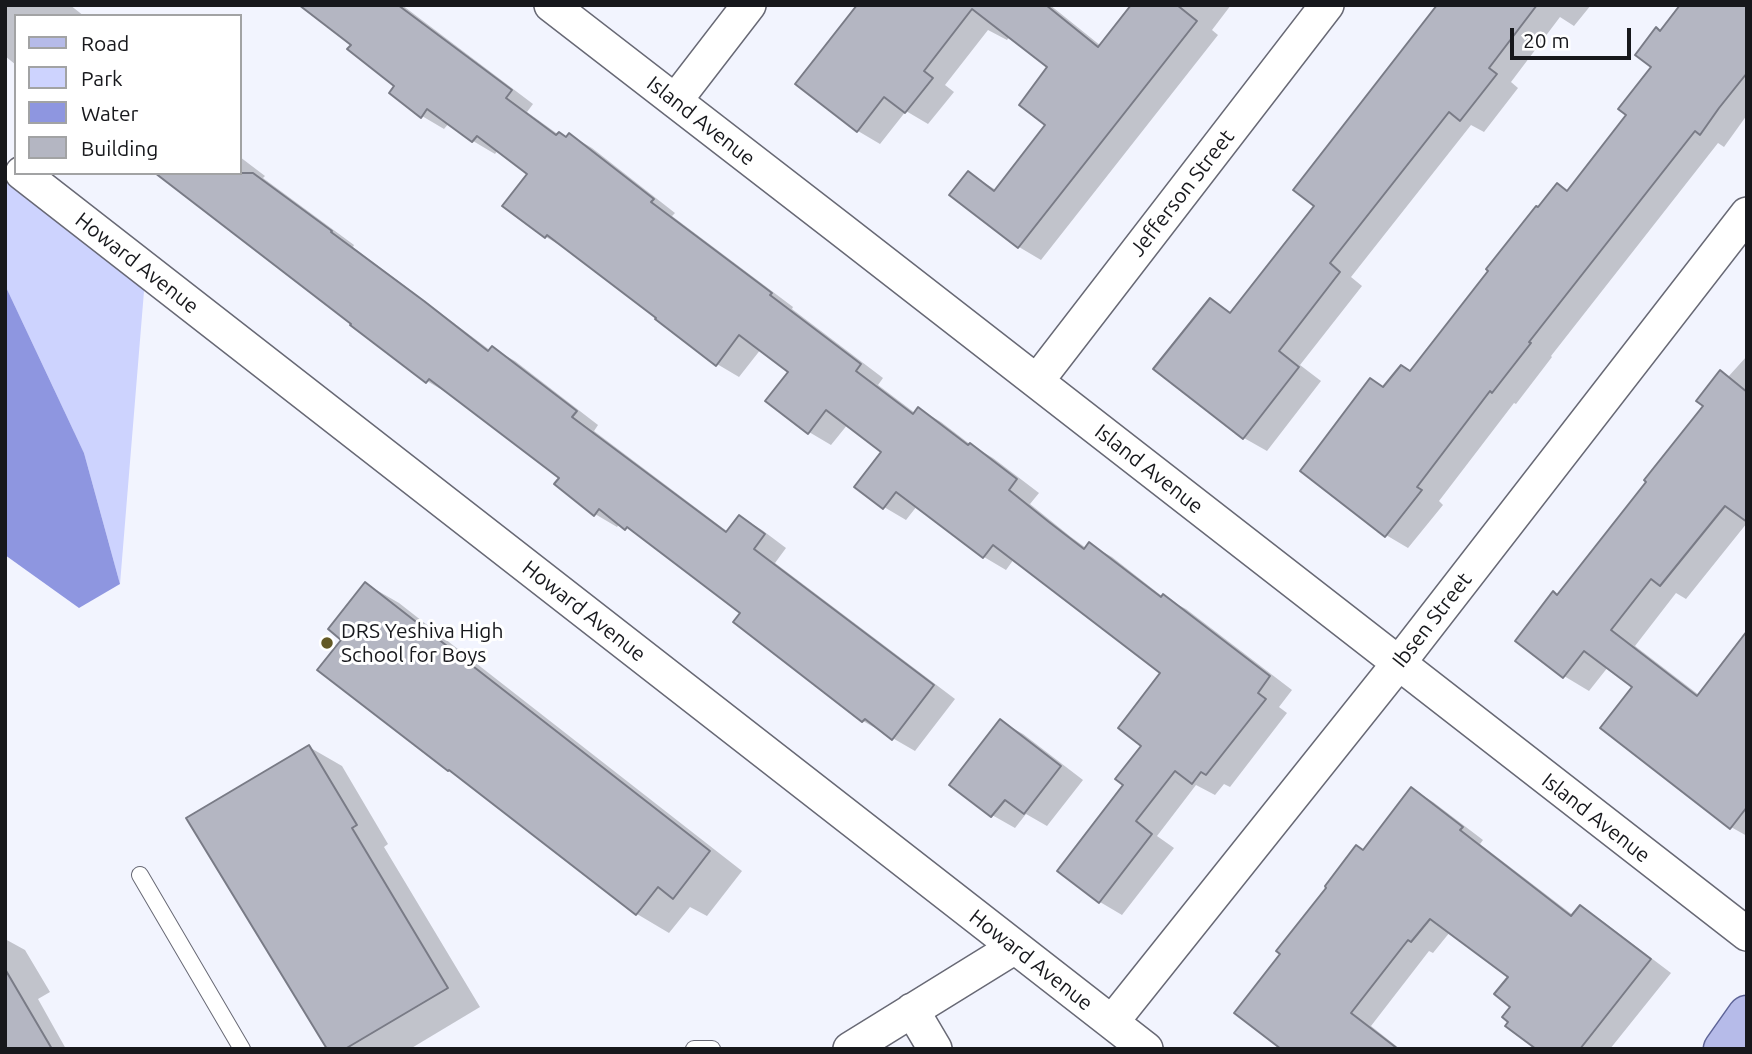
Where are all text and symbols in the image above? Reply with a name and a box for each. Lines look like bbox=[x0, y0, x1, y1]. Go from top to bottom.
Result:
legend bbox=[14, 14, 242, 175]
scale bar bbox=[1514, 14, 1635, 58]
text: 20 m bbox=[1523, 28, 1570, 52]
text: Road bbox=[81, 31, 129, 55]
text: Park bbox=[81, 66, 123, 90]
street label: Island Avenue bbox=[642, 71, 760, 171]
text: Water bbox=[81, 101, 139, 125]
street label: Jefferson Street bbox=[1125, 124, 1239, 262]
text: Building bbox=[81, 136, 158, 160]
street label: Howard Avenue bbox=[70, 207, 204, 319]
street label: Island Avenue bbox=[1090, 419, 1208, 519]
street label: Howard Avenue bbox=[517, 555, 651, 667]
street label: Ibsen Street bbox=[1387, 567, 1477, 673]
place label: DRS Yeshiva High School for Boys bbox=[341, 618, 503, 668]
marker: DRS Yeshiva High School for Boys bbox=[319, 635, 335, 651]
street label: Island Avenue bbox=[1537, 768, 1655, 868]
street label: Howard Avenue bbox=[964, 904, 1098, 1016]

